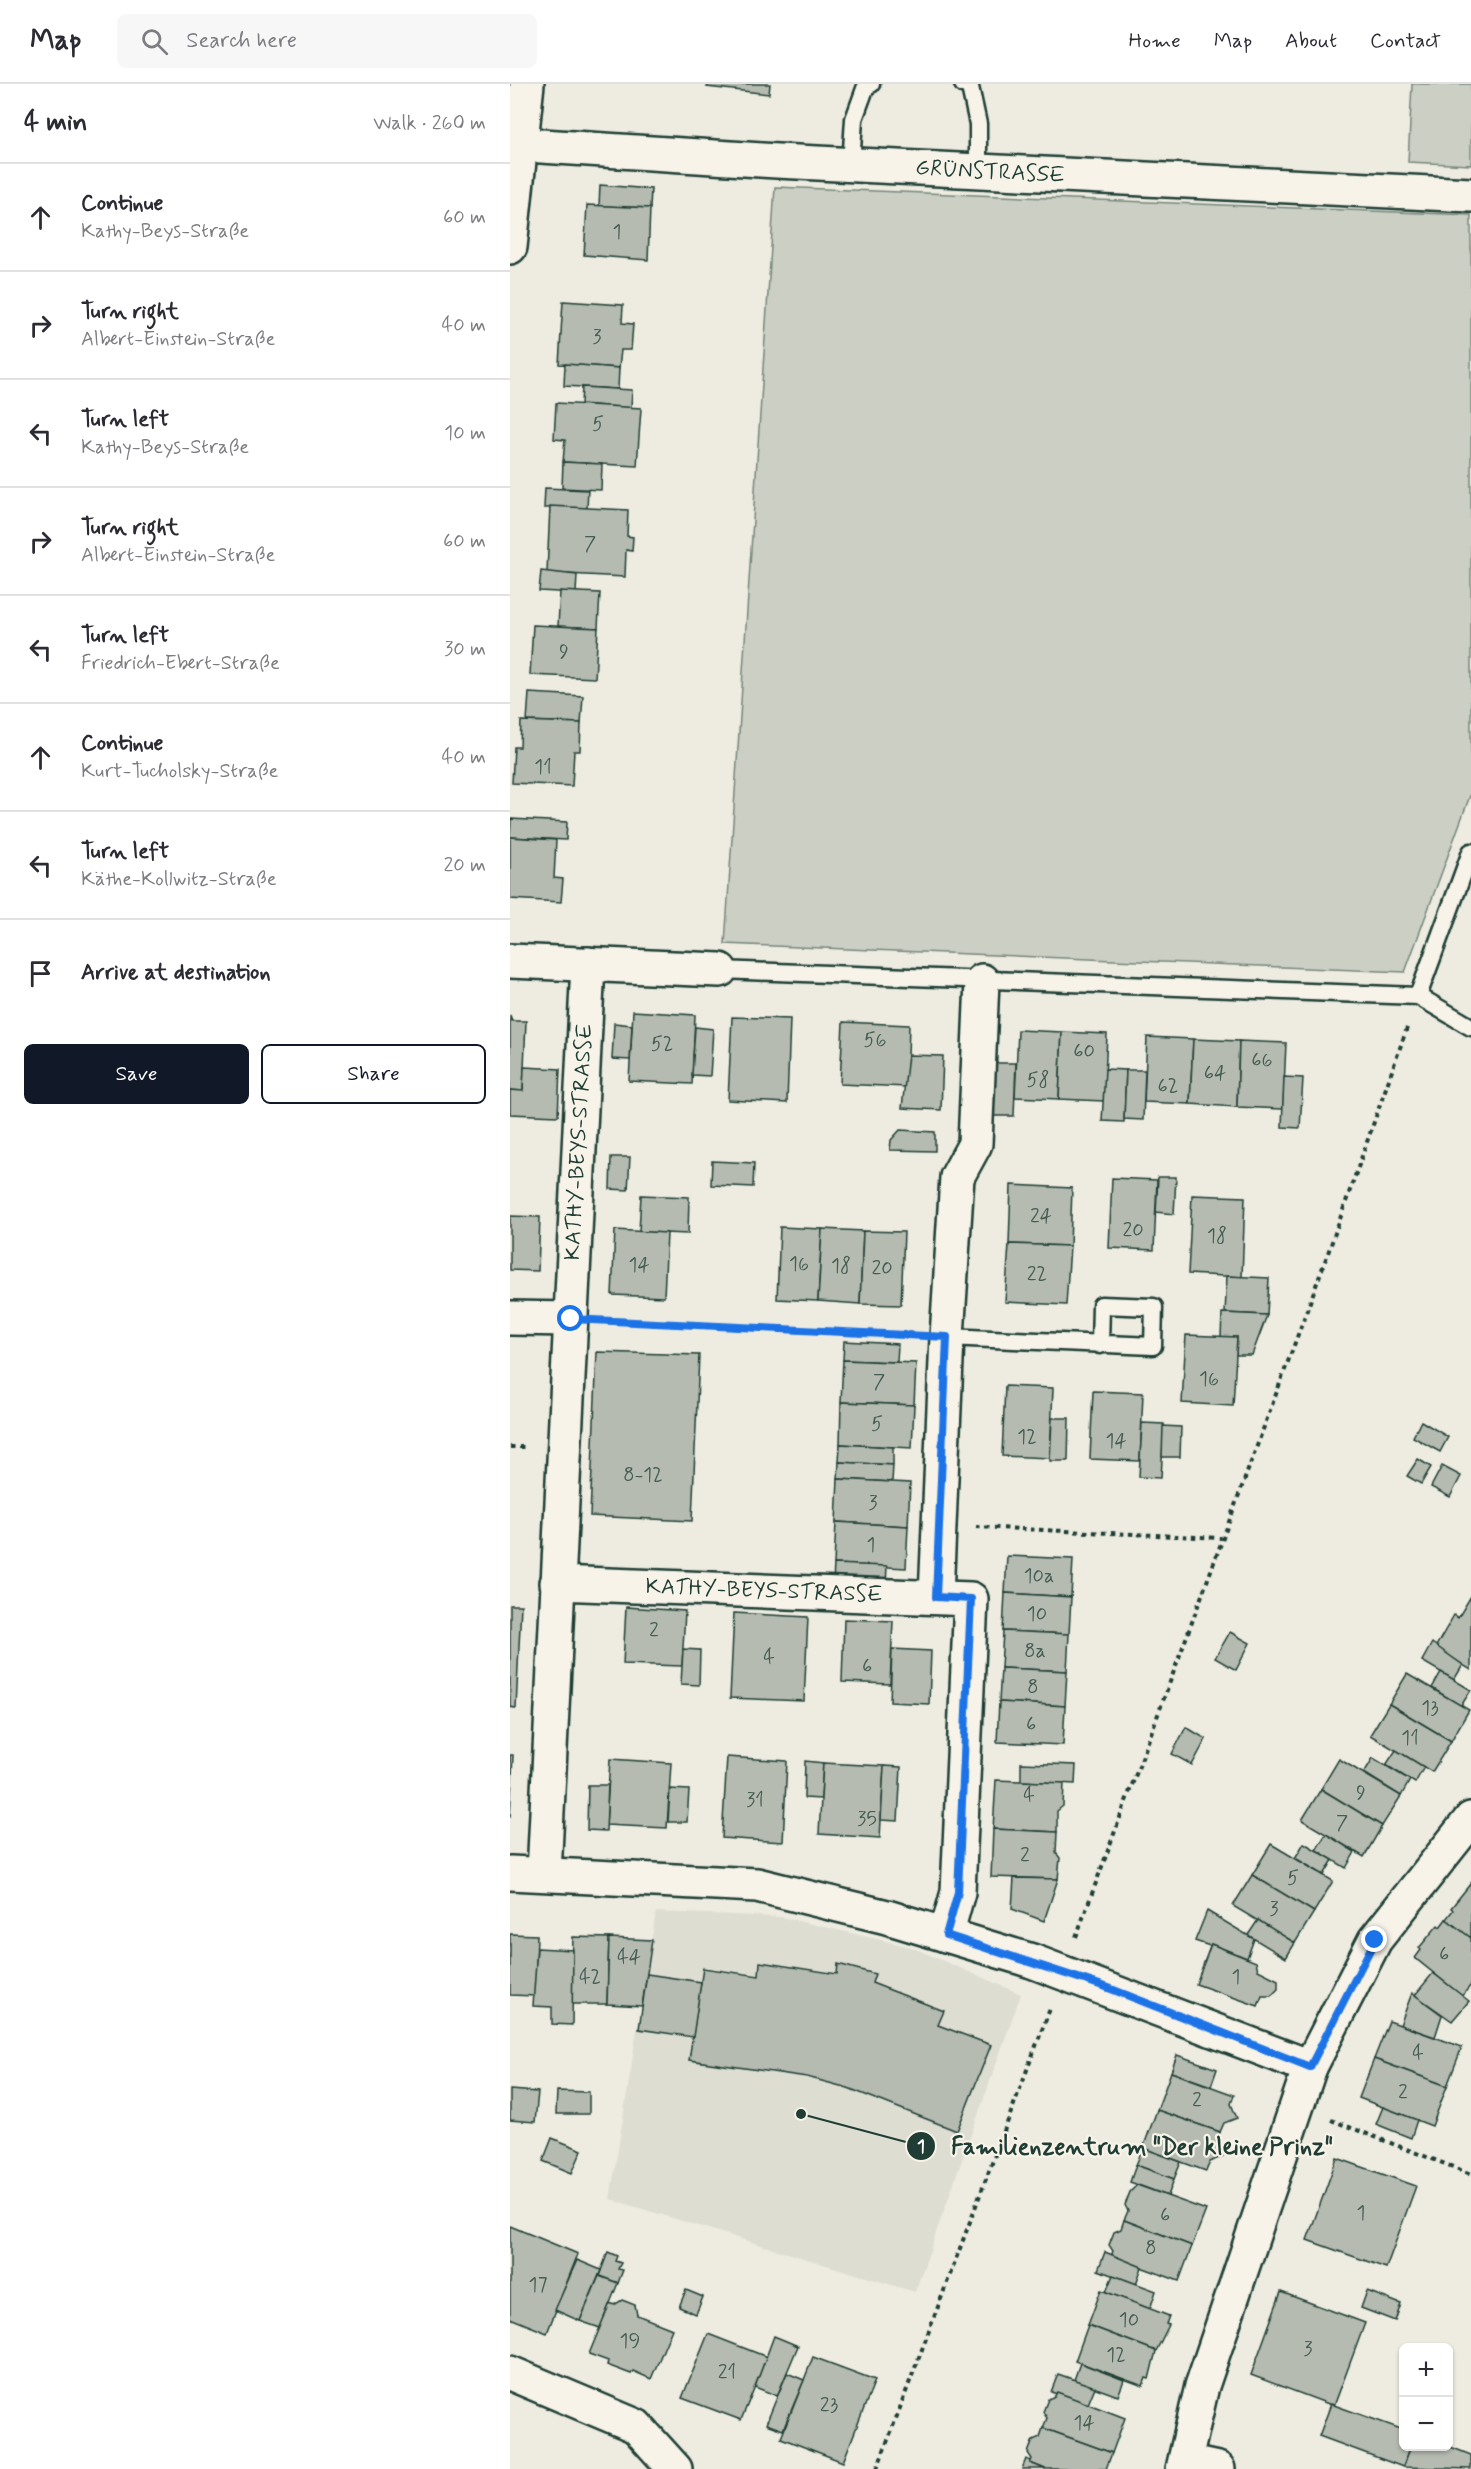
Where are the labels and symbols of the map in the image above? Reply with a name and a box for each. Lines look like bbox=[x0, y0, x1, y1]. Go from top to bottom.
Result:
street label: GRÜNSTRASSE bbox=[915, 154, 1065, 190]
house number: 1 bbox=[613, 219, 621, 246]
house number: 3 bbox=[592, 324, 602, 351]
house number: 5 bbox=[592, 411, 604, 438]
house number: 7 bbox=[584, 531, 596, 558]
house number: 9 bbox=[559, 639, 569, 666]
house number: 11 bbox=[534, 754, 552, 781]
street label: KATHY-BEYS-STRASSE bbox=[559, 1023, 599, 1261]
house number: 56 bbox=[863, 1027, 887, 1054]
house number: 52 bbox=[651, 1031, 673, 1058]
house number: 60 bbox=[1073, 1038, 1095, 1065]
house number: 66 bbox=[1251, 1047, 1273, 1074]
house number: 64 bbox=[1204, 1060, 1226, 1087]
house number: 58 bbox=[1027, 1067, 1049, 1094]
house number: 62 bbox=[1158, 1073, 1178, 1100]
house number: 24 bbox=[1030, 1203, 1052, 1230]
house number: 20 bbox=[1122, 1217, 1144, 1244]
house number: 18 bbox=[1207, 1223, 1227, 1250]
house number: 16 bbox=[789, 1251, 809, 1278]
house number: 14 bbox=[628, 1252, 650, 1279]
house number: 18 bbox=[831, 1253, 851, 1280]
house number: 20 bbox=[871, 1255, 893, 1282]
house number: 22 bbox=[1027, 1261, 1047, 1288]
route start bbox=[557, 1305, 583, 1331]
house number: 16 bbox=[1199, 1366, 1219, 1393]
house number: 7 bbox=[873, 1369, 885, 1396]
house number: 5 bbox=[871, 1411, 883, 1438]
house number: 12 bbox=[1017, 1424, 1037, 1451]
house number: 14 bbox=[1105, 1428, 1127, 1455]
house number: 8-12 bbox=[623, 1462, 663, 1489]
house number: 3 bbox=[868, 1490, 878, 1517]
house number: 1 bbox=[867, 1532, 875, 1559]
house number: 10a bbox=[1024, 1563, 1054, 1590]
street label: KATHY-BEYS-STRASSE bbox=[645, 1573, 883, 1609]
house number: 10 bbox=[1027, 1601, 1047, 1628]
house number: 2 bbox=[649, 1617, 659, 1644]
house number: 8a bbox=[1024, 1638, 1046, 1665]
house number: 4 bbox=[763, 1644, 775, 1671]
house number: 6 bbox=[862, 1653, 872, 1680]
house number: 8 bbox=[1027, 1674, 1039, 1701]
house number: 13 bbox=[1421, 1695, 1439, 1722]
house number: 6 bbox=[1026, 1711, 1036, 1738]
house number: 11 bbox=[1401, 1725, 1419, 1752]
house number: 9 bbox=[1356, 1780, 1366, 1807]
house number: 4 bbox=[1023, 1782, 1035, 1809]
house number: 31 bbox=[746, 1787, 764, 1814]
house number: 35 bbox=[857, 1806, 877, 1833]
house number: 7 bbox=[1336, 1810, 1348, 1837]
house number: 2 bbox=[1020, 1842, 1030, 1869]
house number: 5 bbox=[1287, 1865, 1299, 1892]
house number: 3 bbox=[1269, 1896, 1279, 1923]
route end bbox=[1361, 1926, 1387, 1952]
house number: 6 bbox=[1439, 1941, 1449, 1968]
house number: 44 bbox=[617, 1944, 641, 1971]
house number: 42 bbox=[579, 1964, 601, 1991]
house number: 1 bbox=[1232, 1964, 1240, 1991]
house number: 4 bbox=[1412, 2040, 1424, 2067]
house number: 2 bbox=[1398, 2079, 1408, 2106]
house number: 2 bbox=[1192, 2087, 1202, 2114]
callout: Familienzentrum "Der kleine Prinz" bbox=[906, 2125, 1347, 2167]
text: Familienzentrum "Der kleine Prinz" bbox=[951, 2132, 1333, 2163]
text: 1 bbox=[917, 2135, 925, 2159]
house number: 1 bbox=[1357, 2200, 1365, 2227]
house number: 6 bbox=[1160, 2202, 1170, 2229]
house number: 8 bbox=[1145, 2235, 1157, 2262]
house number: 17 bbox=[529, 2272, 548, 2299]
house number: 10 bbox=[1119, 2307, 1139, 2334]
house number: 19 bbox=[620, 2328, 640, 2355]
house number: 3 bbox=[1303, 2336, 1313, 2363]
house number: 12 bbox=[1106, 2342, 1126, 2369]
house number: 21 bbox=[718, 2359, 736, 2386]
house number: 23 bbox=[820, 2392, 838, 2419]
house number: 14 bbox=[1073, 2410, 1095, 2437]

